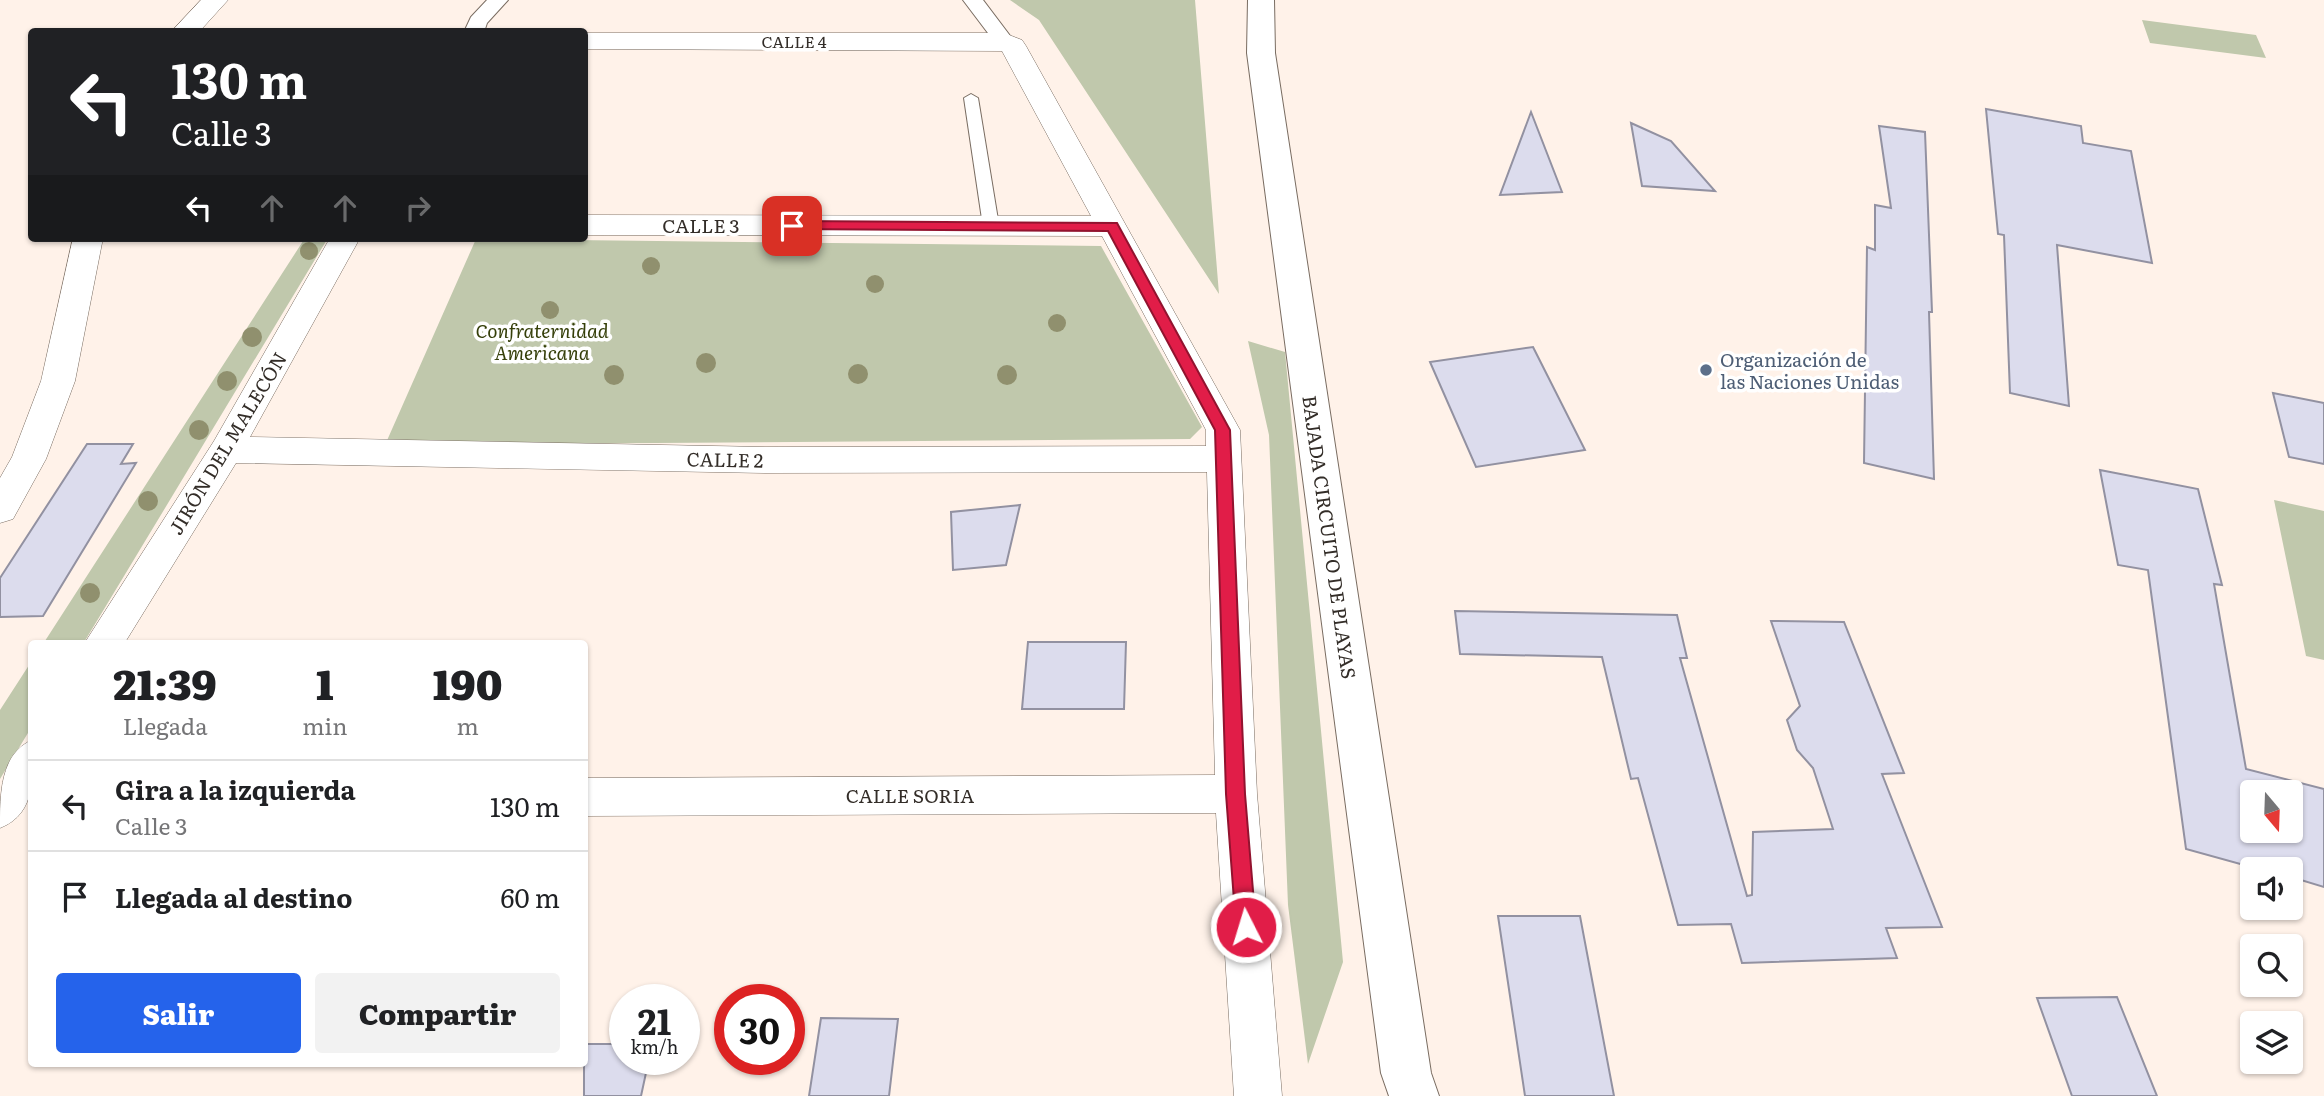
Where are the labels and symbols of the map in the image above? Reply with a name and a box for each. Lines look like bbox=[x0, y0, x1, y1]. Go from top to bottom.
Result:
street label: CALLE 4 bbox=[761, 29, 827, 53]
pin bbox=[762, 196, 822, 256]
street label: CALLE 3 bbox=[662, 211, 740, 239]
park label: Confraternidad Americana bbox=[475, 316, 609, 366]
place label: Organización de las Naciones Unidas bbox=[1720, 345, 1900, 395]
street label: JIRÓN DEL MALECÓN bbox=[161, 346, 293, 540]
marker: Organización de las Naciones Unidas bbox=[1698, 362, 1714, 378]
street label: BAJADA CIRCUITO DE PLAYAS bbox=[1296, 393, 1364, 681]
street label: CALLE 2 bbox=[686, 444, 764, 474]
north arrow bbox=[2240, 780, 2303, 844]
street label: CALLE SORIA bbox=[846, 781, 974, 809]
position arrow bbox=[1209, 890, 1283, 964]
speed limit sign: 30 bbox=[714, 984, 805, 1075]

